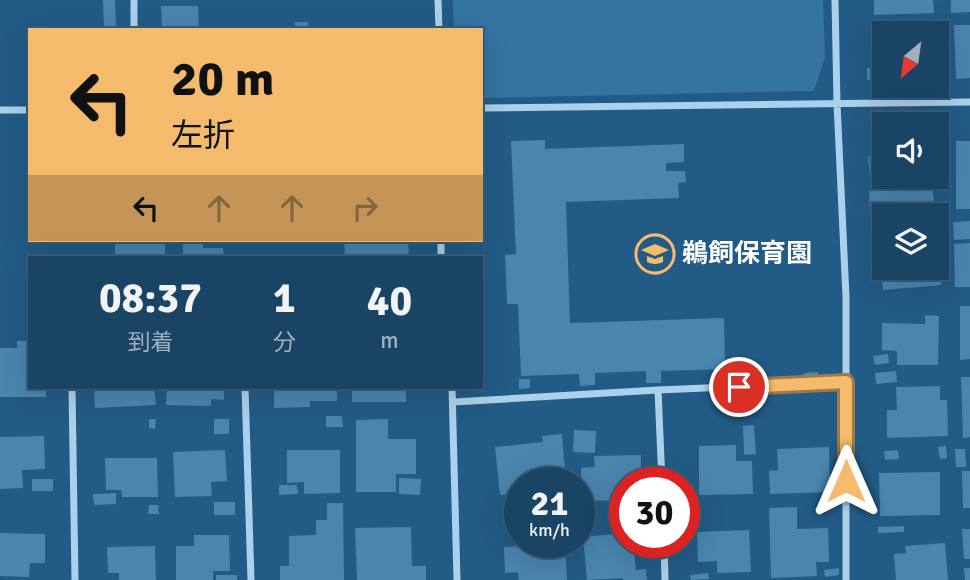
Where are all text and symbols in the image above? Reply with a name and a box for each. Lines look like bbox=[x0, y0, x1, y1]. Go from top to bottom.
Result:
north arrow bbox=[872, 21, 948, 98]
map controls bbox=[872, 21, 949, 280]
text: 20 m bbox=[171, 49, 274, 109]
icon: left bbox=[56, 56, 147, 147]
button: sound bbox=[872, 112, 949, 189]
text: 左折 bbox=[171, 116, 235, 155]
icon: left bbox=[127, 189, 165, 227]
icon: ahead bbox=[200, 189, 238, 227]
icon: ahead bbox=[273, 189, 311, 227]
icon: right bbox=[346, 189, 384, 227]
button: layers bbox=[872, 203, 949, 280]
school or university icon: 鵜飼保育園 bbox=[634, 233, 676, 275]
place label: 鵜飼保育園 bbox=[682, 238, 812, 270]
text: 08:37 bbox=[99, 273, 202, 324]
text: 1 bbox=[273, 273, 296, 324]
text: 40 bbox=[367, 276, 412, 327]
text: m bbox=[380, 326, 399, 355]
text: 到着 bbox=[127, 328, 173, 357]
text: 分 bbox=[273, 328, 296, 357]
pin bbox=[709, 357, 769, 417]
icon: arrive bbox=[720, 368, 758, 406]
position arrow bbox=[809, 444, 883, 518]
speed limit sign: 30 bbox=[609, 467, 700, 558]
text: 21 bbox=[531, 482, 568, 525]
text: km/h bbox=[529, 519, 570, 541]

